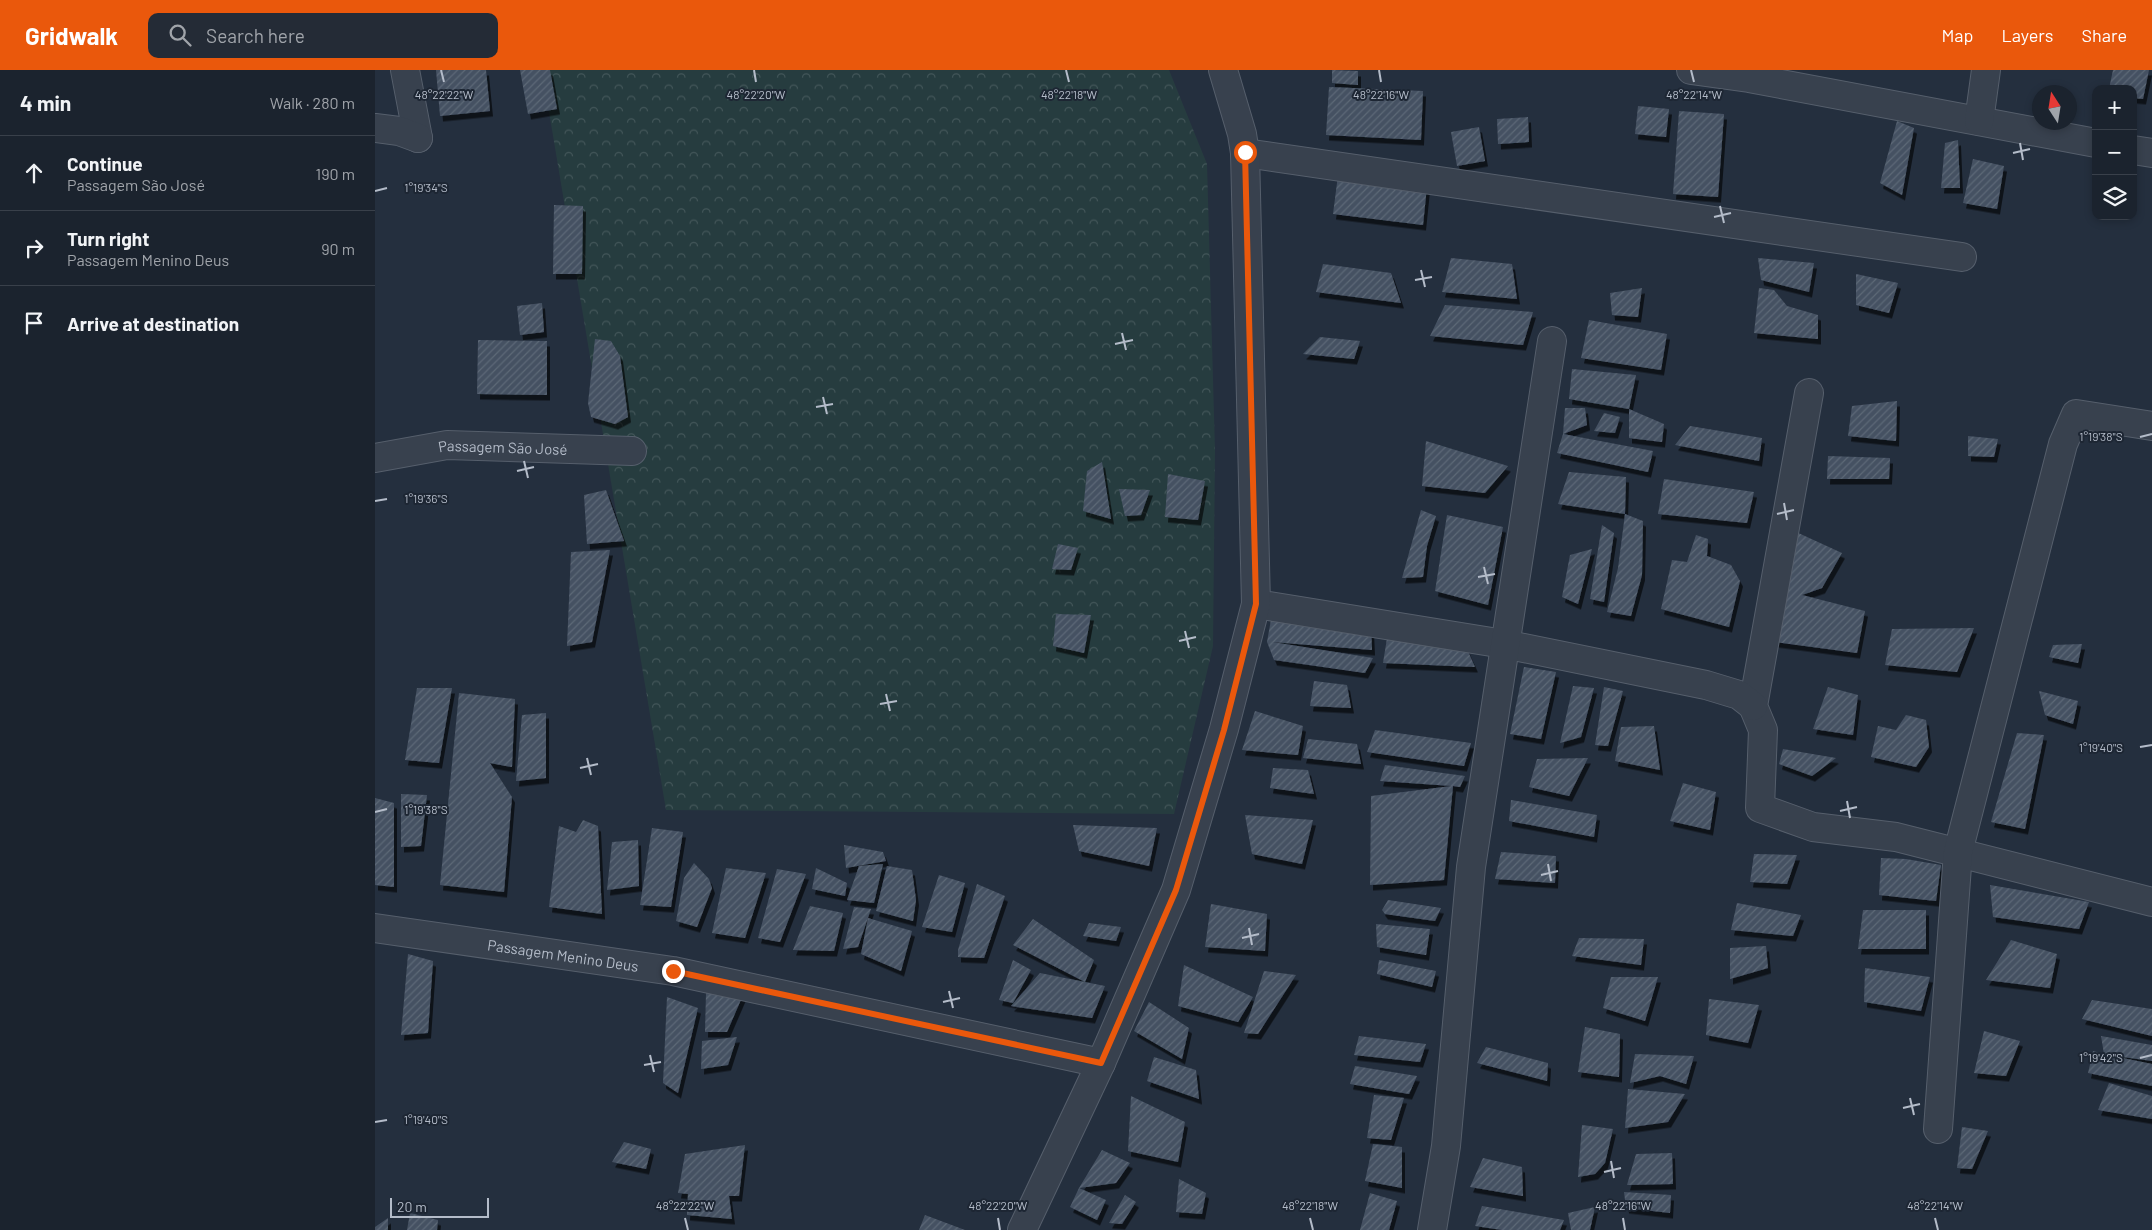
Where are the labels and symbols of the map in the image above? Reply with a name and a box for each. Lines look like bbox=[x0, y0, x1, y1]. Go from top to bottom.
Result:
north arrow bbox=[2032, 85, 2077, 130]
text: 48°22'22"W bbox=[415, 87, 474, 101]
text: 48°22'20"W bbox=[727, 87, 786, 101]
text: 48°22'18"W bbox=[1041, 87, 1097, 101]
text: 48°22'16"W bbox=[1353, 87, 1409, 101]
text: 48°22'14"W bbox=[1666, 87, 1723, 101]
route start bbox=[1234, 141, 1257, 164]
text: 1°19'34"S bbox=[404, 180, 448, 194]
text: 1°19'38"S bbox=[2079, 429, 2123, 443]
street label: Passagem São José bbox=[437, 436, 568, 458]
text: 1°19'36"S bbox=[404, 491, 448, 505]
text: 1°19'40"S bbox=[2079, 740, 2123, 754]
text: 1°19'38"S bbox=[404, 802, 448, 816]
street label: Passagem Menino Deus bbox=[486, 935, 640, 975]
route end bbox=[662, 960, 685, 983]
text: 1°19'42"S bbox=[2079, 1050, 2123, 1064]
text: 1°19'40"S bbox=[404, 1112, 448, 1126]
scale bar bbox=[390, 1195, 489, 1218]
text: 48°22'22"W bbox=[656, 1198, 715, 1212]
text: 48°22'20"W bbox=[969, 1198, 1028, 1212]
text: 48°22'18"W bbox=[1282, 1198, 1338, 1212]
text: 48°22'16"W bbox=[1595, 1198, 1651, 1212]
text: 48°22'14"W bbox=[1907, 1198, 1964, 1212]

